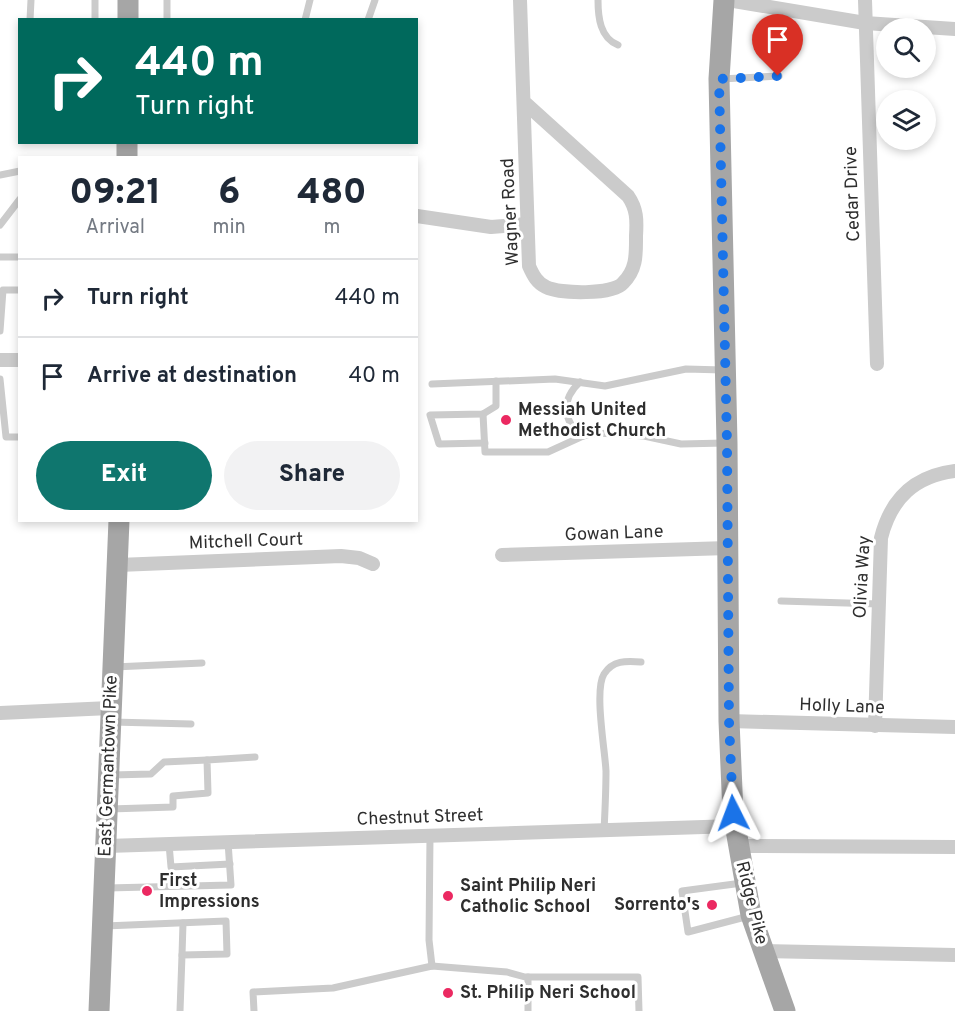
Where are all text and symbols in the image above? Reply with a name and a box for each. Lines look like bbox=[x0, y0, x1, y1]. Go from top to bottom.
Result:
pin bbox=[752, 14, 803, 76]
map controls bbox=[876, 18, 936, 150]
button: search bbox=[876, 18, 936, 78]
icon: arrive bbox=[761, 23, 794, 56]
text: 440 m bbox=[135, 38, 264, 91]
icon: right bbox=[36, 42, 114, 120]
text: Turn right bbox=[135, 90, 254, 124]
button: layers bbox=[876, 90, 936, 150]
street label: Cedar Drive bbox=[840, 146, 866, 242]
street label: Wagner Road bbox=[497, 158, 525, 266]
text: 09:21 bbox=[69, 171, 161, 217]
text: 6 bbox=[218, 171, 240, 217]
text: 480 bbox=[297, 171, 367, 217]
text: Arrival bbox=[85, 215, 145, 241]
text: min bbox=[213, 215, 246, 241]
text: m bbox=[323, 215, 340, 241]
icon: right bbox=[36, 282, 69, 315]
text: Turn right bbox=[87, 285, 189, 312]
text: 440 m bbox=[335, 285, 400, 312]
icon: arrive bbox=[36, 360, 69, 393]
text: Arrive at destination bbox=[87, 363, 297, 390]
text: 40 m bbox=[348, 363, 400, 390]
place label: Messiah United Methodist Church bbox=[518, 399, 666, 443]
marker: Messiah United Methodist Church bbox=[499, 413, 513, 427]
button: Exit bbox=[36, 441, 212, 510]
button: Share bbox=[224, 441, 400, 510]
street label: Gowan Lane bbox=[564, 521, 664, 547]
street label: Mitchell Court bbox=[188, 529, 304, 555]
street label: Olivia Way bbox=[849, 535, 877, 619]
street label: East Germantown Pike bbox=[94, 675, 124, 857]
street label: Holly Lane bbox=[799, 694, 885, 720]
position arrow bbox=[701, 781, 765, 845]
street label: Chestnut Street bbox=[356, 804, 484, 832]
street label: Ridge Pike bbox=[730, 859, 772, 947]
place label: First Impressions bbox=[159, 870, 260, 914]
place label: Saint Philip Neri Catholic School bbox=[460, 875, 596, 919]
marker: First Impressions bbox=[140, 884, 154, 898]
marker: Saint Philip Neri Catholic School bbox=[441, 889, 455, 903]
place label: Sorrento's bbox=[614, 894, 700, 917]
marker: Sorrento's bbox=[705, 898, 719, 912]
place label: St. Philip Neri School bbox=[460, 982, 636, 1005]
marker: St. Philip Neri School bbox=[441, 986, 455, 1000]

